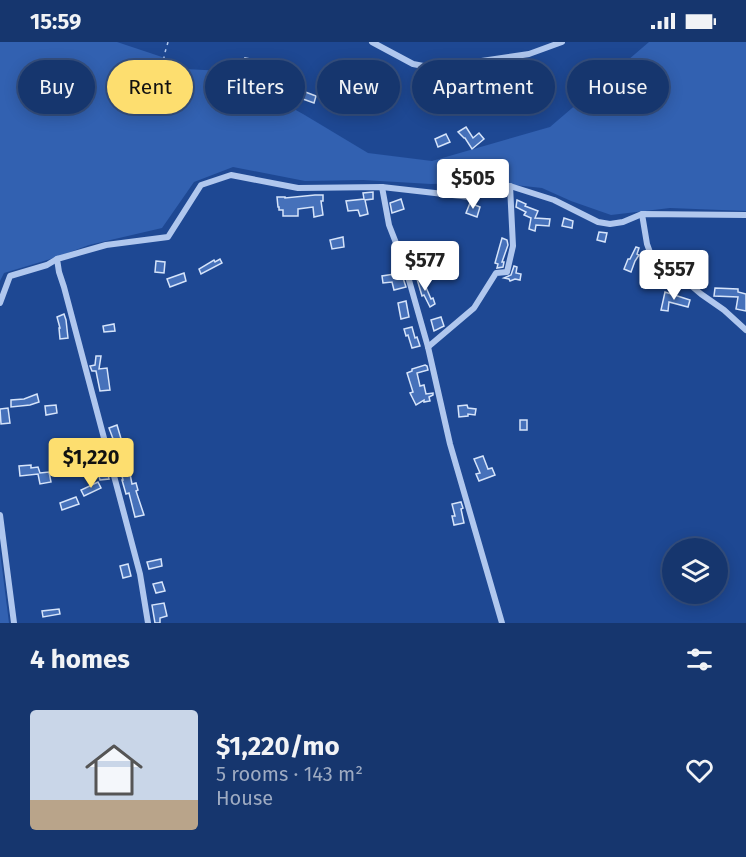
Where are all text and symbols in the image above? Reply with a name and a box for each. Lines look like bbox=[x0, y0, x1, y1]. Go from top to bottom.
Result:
text: 15:59 bbox=[30, 8, 81, 35]
chip: Buy bbox=[18, 60, 95, 114]
chip: Rent bbox=[107, 60, 193, 114]
chip: Filters bbox=[205, 60, 305, 114]
chip: New bbox=[317, 60, 400, 114]
chip: Apartment bbox=[412, 60, 555, 114]
chip: House bbox=[567, 60, 669, 114]
pin: $505 bbox=[437, 159, 509, 210]
text: $505 bbox=[451, 166, 495, 190]
pin: $577 bbox=[389, 241, 461, 292]
text: $577 bbox=[405, 248, 445, 272]
pin: $557 bbox=[638, 250, 710, 301]
text: $557 bbox=[653, 257, 695, 281]
pin: $1,220 bbox=[42, 438, 140, 489]
text: $1,220 bbox=[63, 445, 119, 469]
map controls bbox=[662, 538, 728, 604]
button: layers bbox=[662, 538, 728, 604]
icon: filters bbox=[683, 643, 716, 676]
text: 4 homes bbox=[30, 644, 130, 675]
text: $1,220/mo bbox=[216, 731, 340, 762]
icon: home bbox=[78, 734, 150, 806]
icon: heart bbox=[683, 754, 716, 787]
text: 5 rooms · 143 m² bbox=[216, 762, 363, 786]
text: House bbox=[216, 786, 273, 810]

